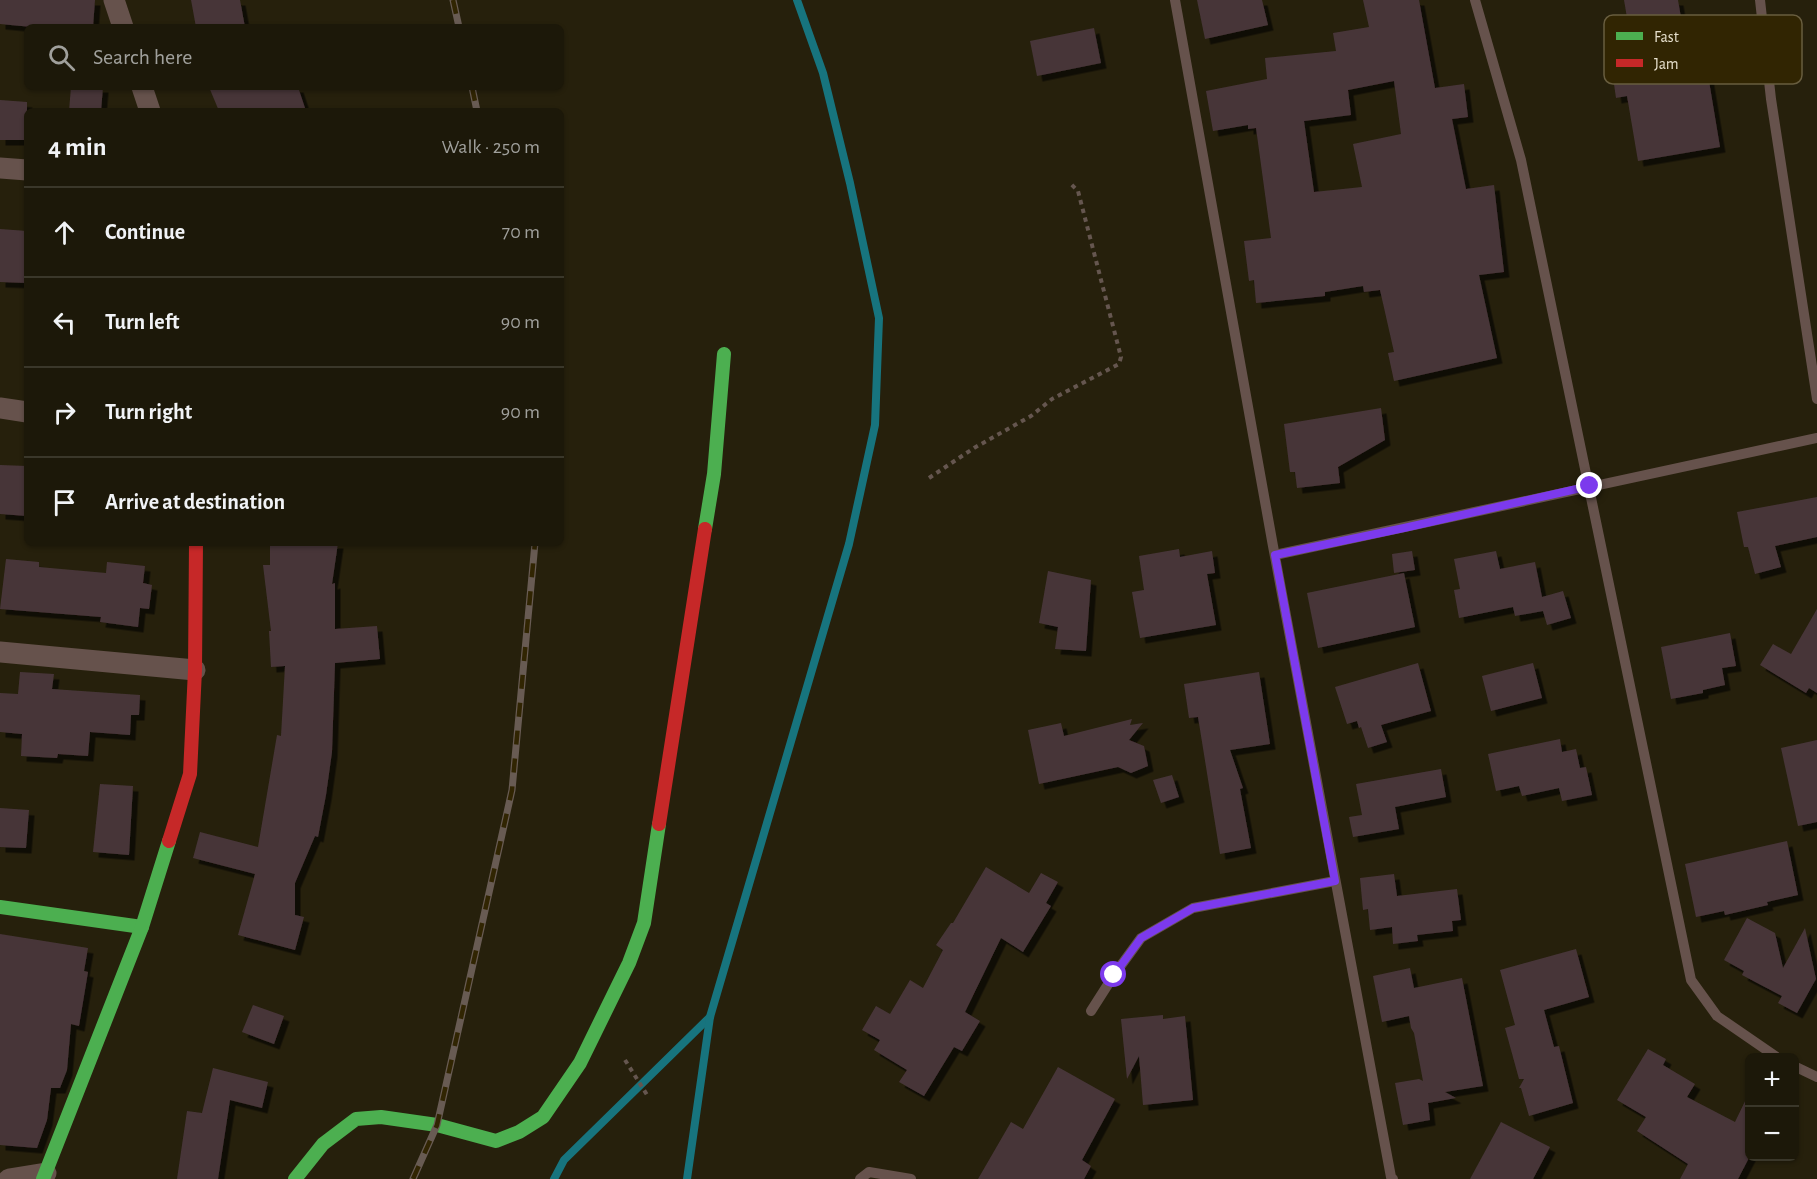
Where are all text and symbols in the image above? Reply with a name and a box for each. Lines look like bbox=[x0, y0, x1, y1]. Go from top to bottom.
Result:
legend bbox=[1604, 15, 1802, 84]
search box bbox=[24, 24, 564, 90]
text: Fast bbox=[1654, 29, 1679, 45]
icon: search bbox=[45, 41, 78, 74]
text: Search here bbox=[93, 46, 192, 68]
text: Jam bbox=[1654, 56, 1679, 72]
text: 4 min bbox=[48, 134, 107, 160]
text: Walk · 250 m bbox=[441, 137, 540, 157]
icon: ahead bbox=[48, 216, 81, 249]
text: Continue bbox=[105, 221, 185, 243]
text: 70 m bbox=[502, 222, 540, 242]
icon: left bbox=[48, 306, 81, 339]
text: Turn left bbox=[105, 311, 179, 333]
text: 90 m bbox=[501, 312, 540, 332]
icon: right bbox=[48, 396, 81, 429]
text: Turn right bbox=[105, 401, 192, 423]
text: 90 m bbox=[501, 402, 540, 422]
route end bbox=[1576, 472, 1602, 498]
icon: arrive bbox=[48, 486, 81, 519]
text: Arrive at destination bbox=[105, 491, 285, 513]
route start bbox=[1100, 961, 1126, 987]
map controls bbox=[1745, 1053, 1799, 1161]
button: + bbox=[1745, 1053, 1799, 1107]
button: − bbox=[1745, 1107, 1799, 1161]

